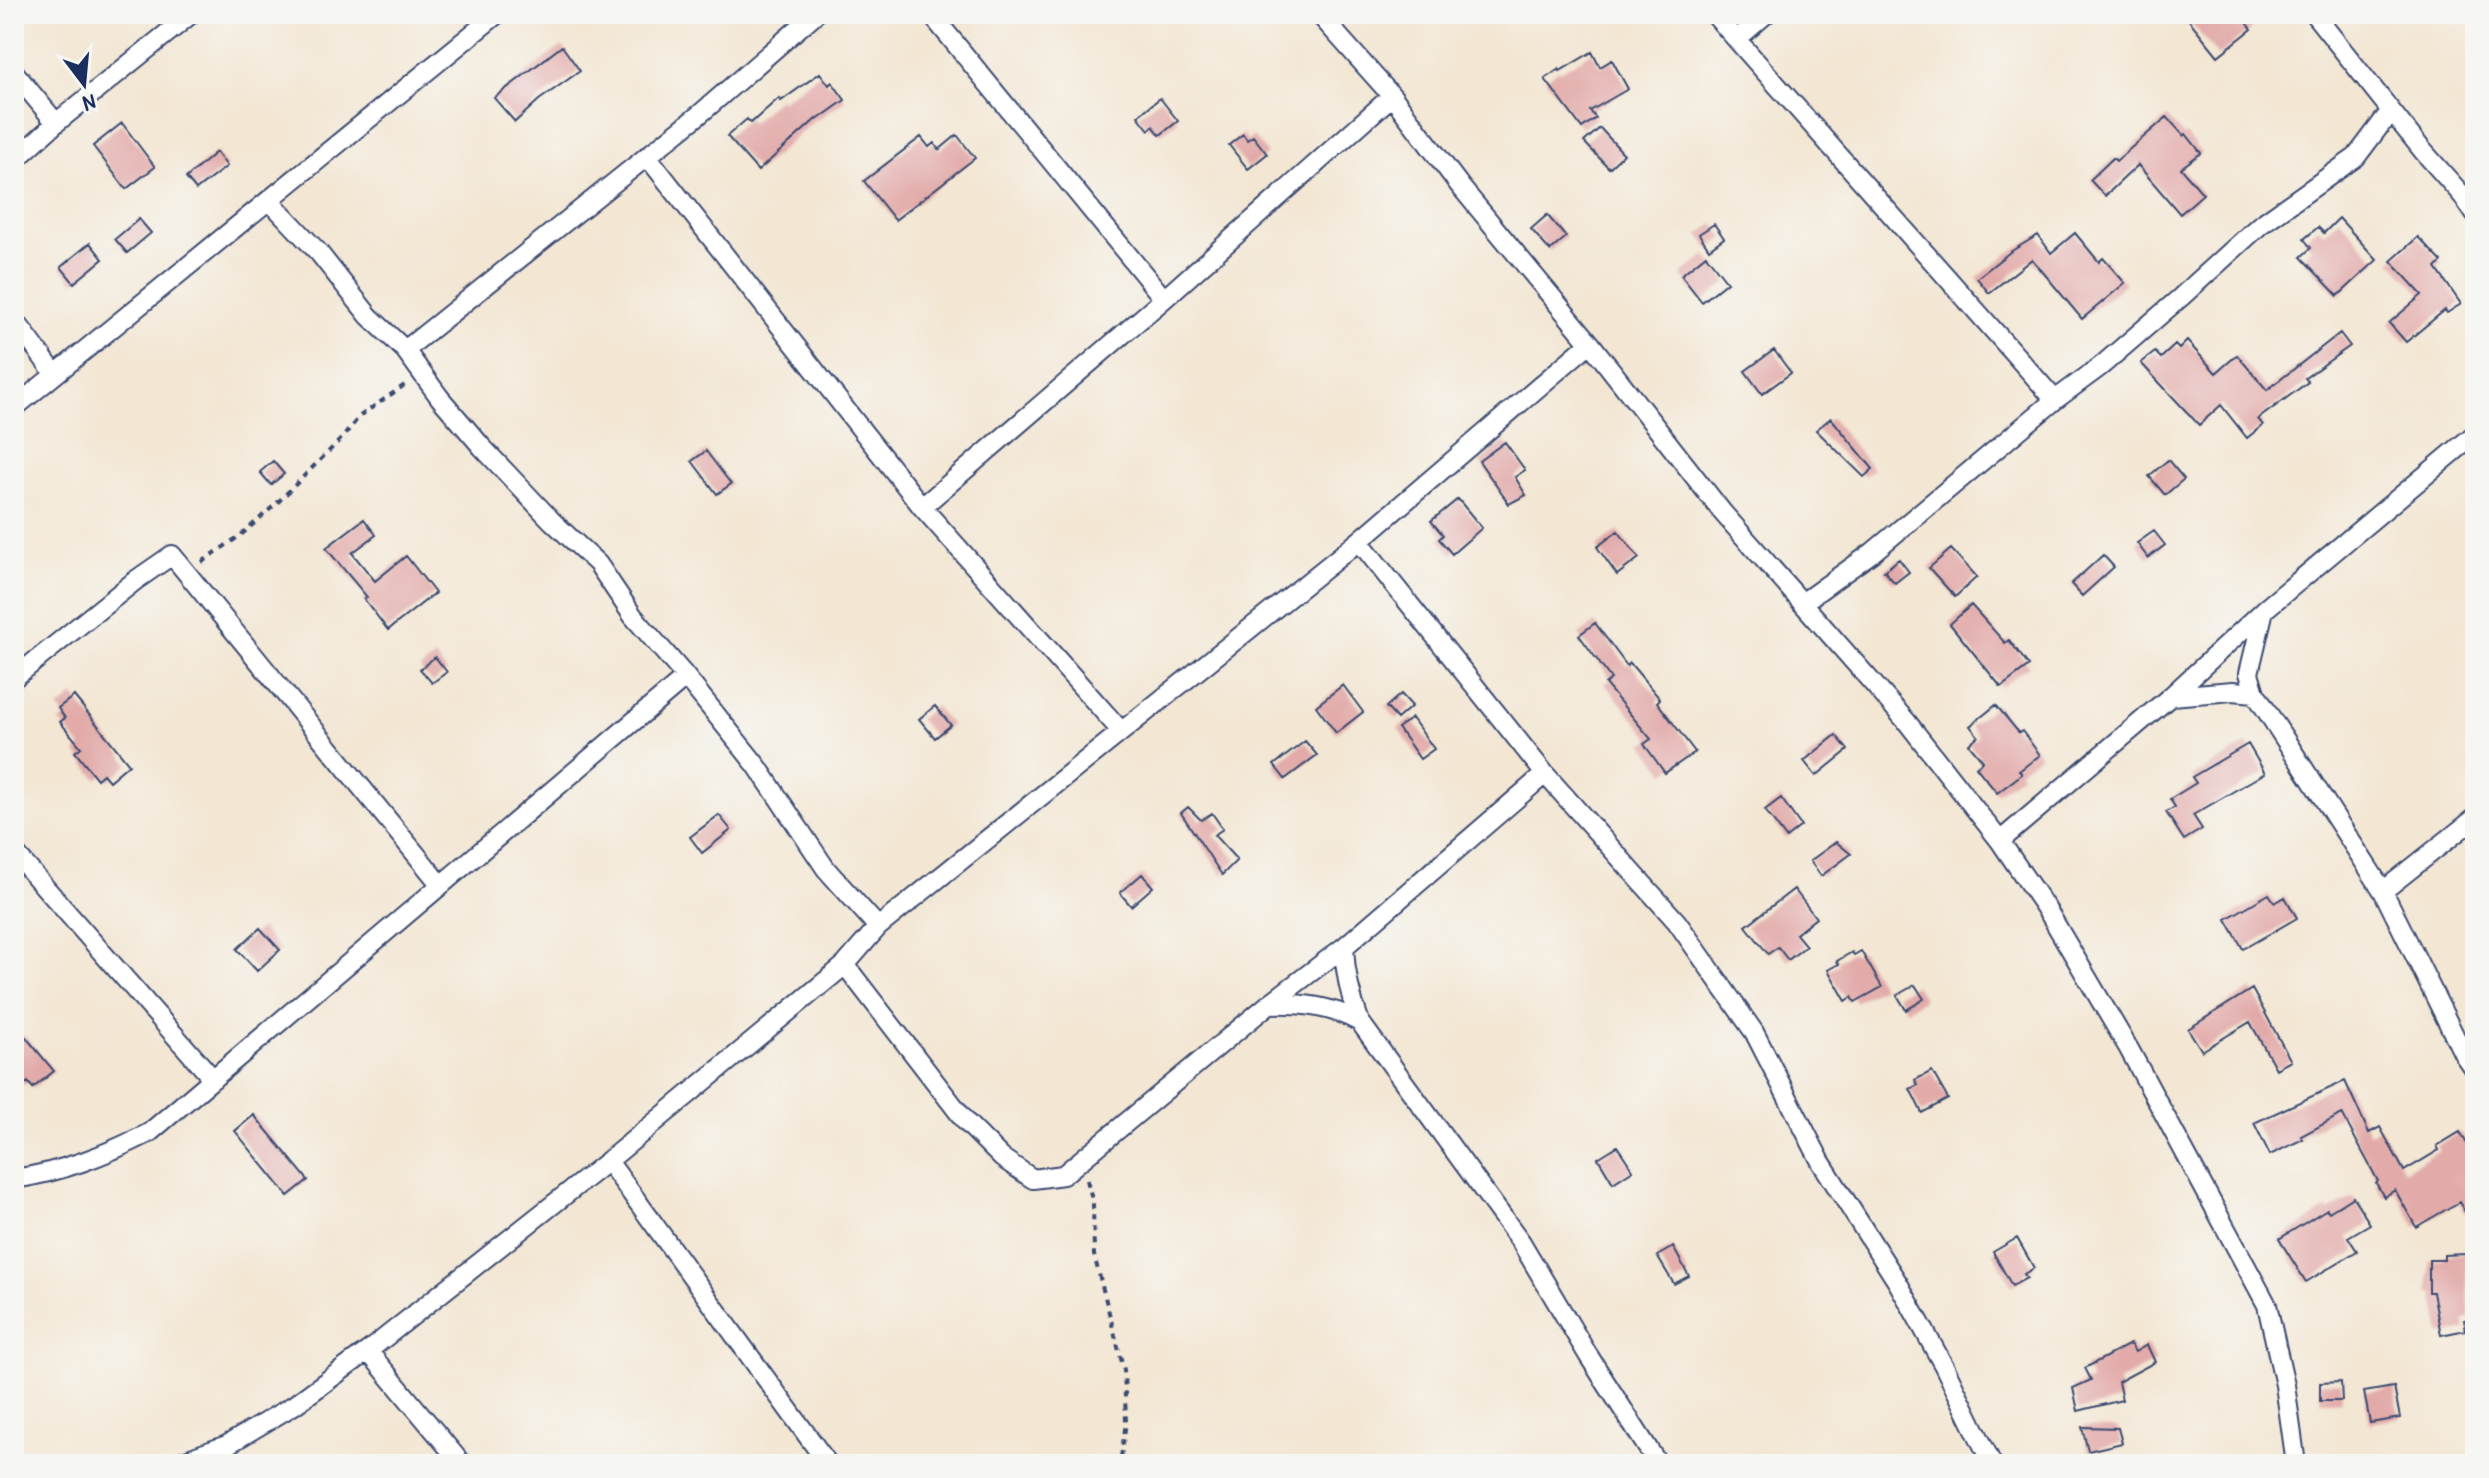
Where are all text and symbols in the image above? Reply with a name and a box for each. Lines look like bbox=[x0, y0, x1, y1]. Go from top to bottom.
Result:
north arrow bbox=[44, 44, 124, 124]
text: N bbox=[79, 87, 99, 119]

